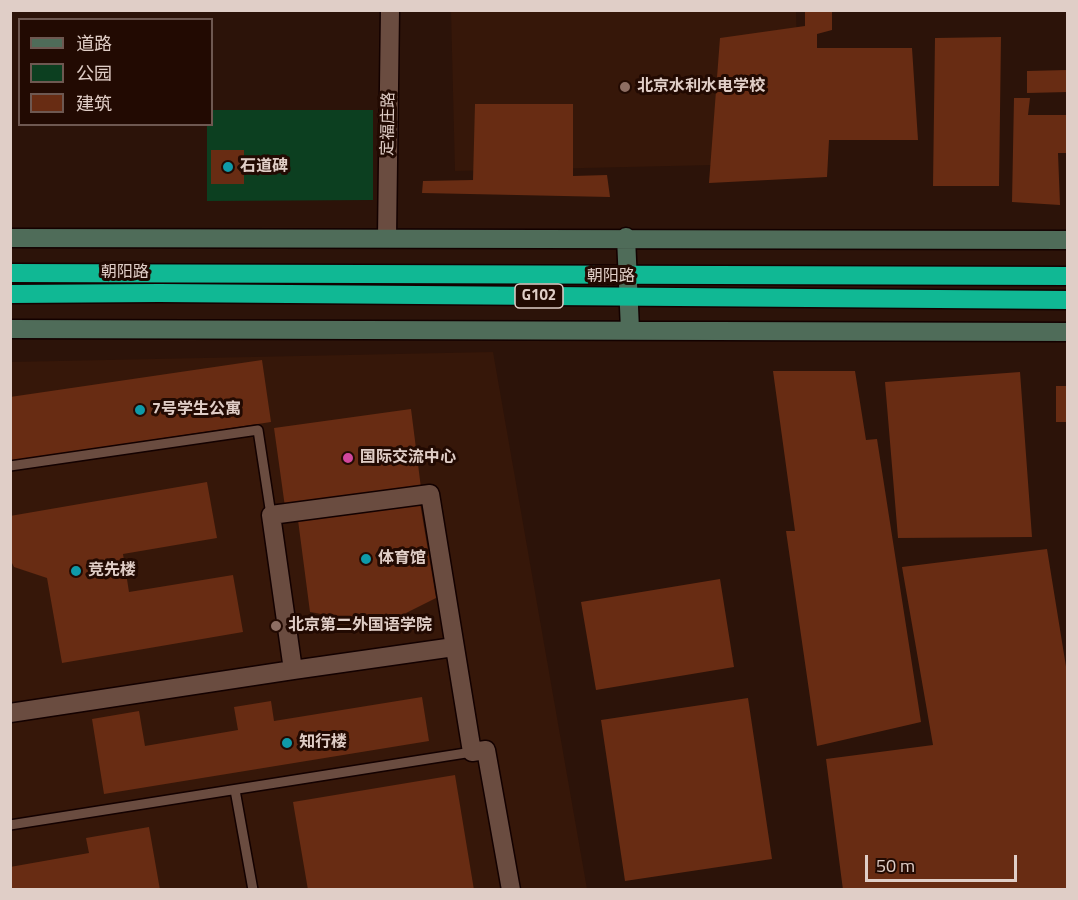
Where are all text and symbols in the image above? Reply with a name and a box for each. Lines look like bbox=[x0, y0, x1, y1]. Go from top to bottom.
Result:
legend bbox=[18, 18, 213, 126]
text: 道路 bbox=[76, 30, 112, 57]
text: 公园 bbox=[76, 60, 112, 87]
place label: 北京水利水电学校 bbox=[637, 77, 765, 97]
marker: 北京水利水电学校 bbox=[618, 80, 632, 94]
text: 建筑 bbox=[76, 90, 112, 117]
street label: 定福庄路 bbox=[379, 92, 399, 156]
place label: 石道碑 bbox=[240, 157, 288, 177]
marker: 石道碑 bbox=[221, 160, 235, 174]
street label: 朝阳路 bbox=[101, 263, 149, 283]
street label: 朝阳路 bbox=[587, 267, 635, 287]
road number: G102 bbox=[515, 284, 563, 308]
place label: 7号学生公寓 bbox=[152, 400, 241, 420]
marker: 7号学生公寓 bbox=[133, 403, 147, 417]
place label: 国际交流中心 bbox=[360, 448, 456, 468]
marker: 国际交流中心 bbox=[341, 451, 355, 465]
place label: 体育馆 bbox=[378, 549, 426, 569]
marker: 体育馆 bbox=[359, 552, 373, 566]
place label: 竞先楼 bbox=[88, 561, 136, 581]
marker: 竞先楼 bbox=[69, 564, 83, 578]
place label: 北京第二外国语学院 bbox=[288, 616, 432, 636]
marker: 北京第二外国语学院 bbox=[269, 619, 283, 633]
place label: 知行楼 bbox=[299, 733, 347, 753]
marker: 知行楼 bbox=[280, 736, 294, 750]
scale bar bbox=[868, 843, 1020, 881]
text: 50 m bbox=[876, 852, 915, 879]

